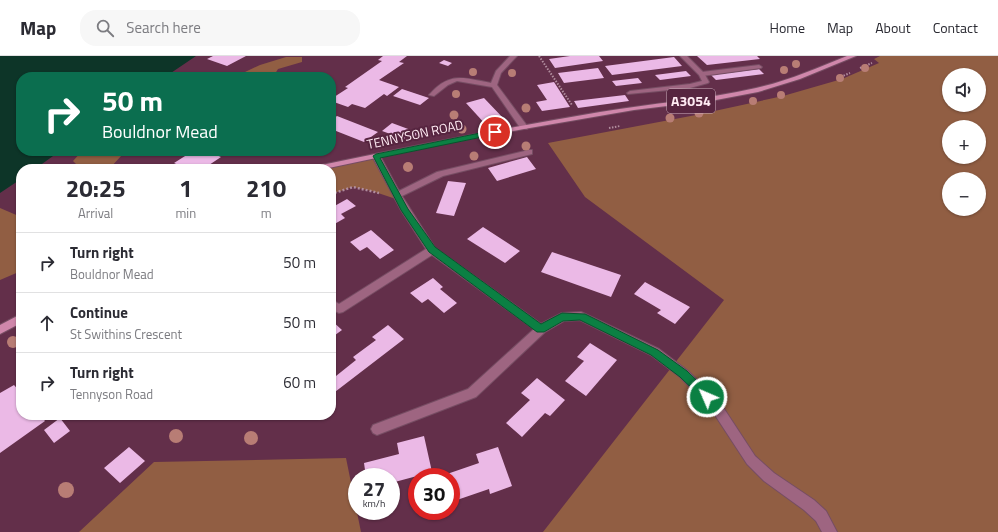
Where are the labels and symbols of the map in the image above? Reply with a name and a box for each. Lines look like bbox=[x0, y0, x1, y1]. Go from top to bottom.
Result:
road number: A3054 bbox=[667, 89, 715, 113]
street label: TENNYSON ROAD bbox=[365, 114, 465, 154]
pin bbox=[478, 115, 512, 149]
position arrow bbox=[686, 376, 728, 418]
speed limit sign: 30 bbox=[408, 468, 460, 520]

